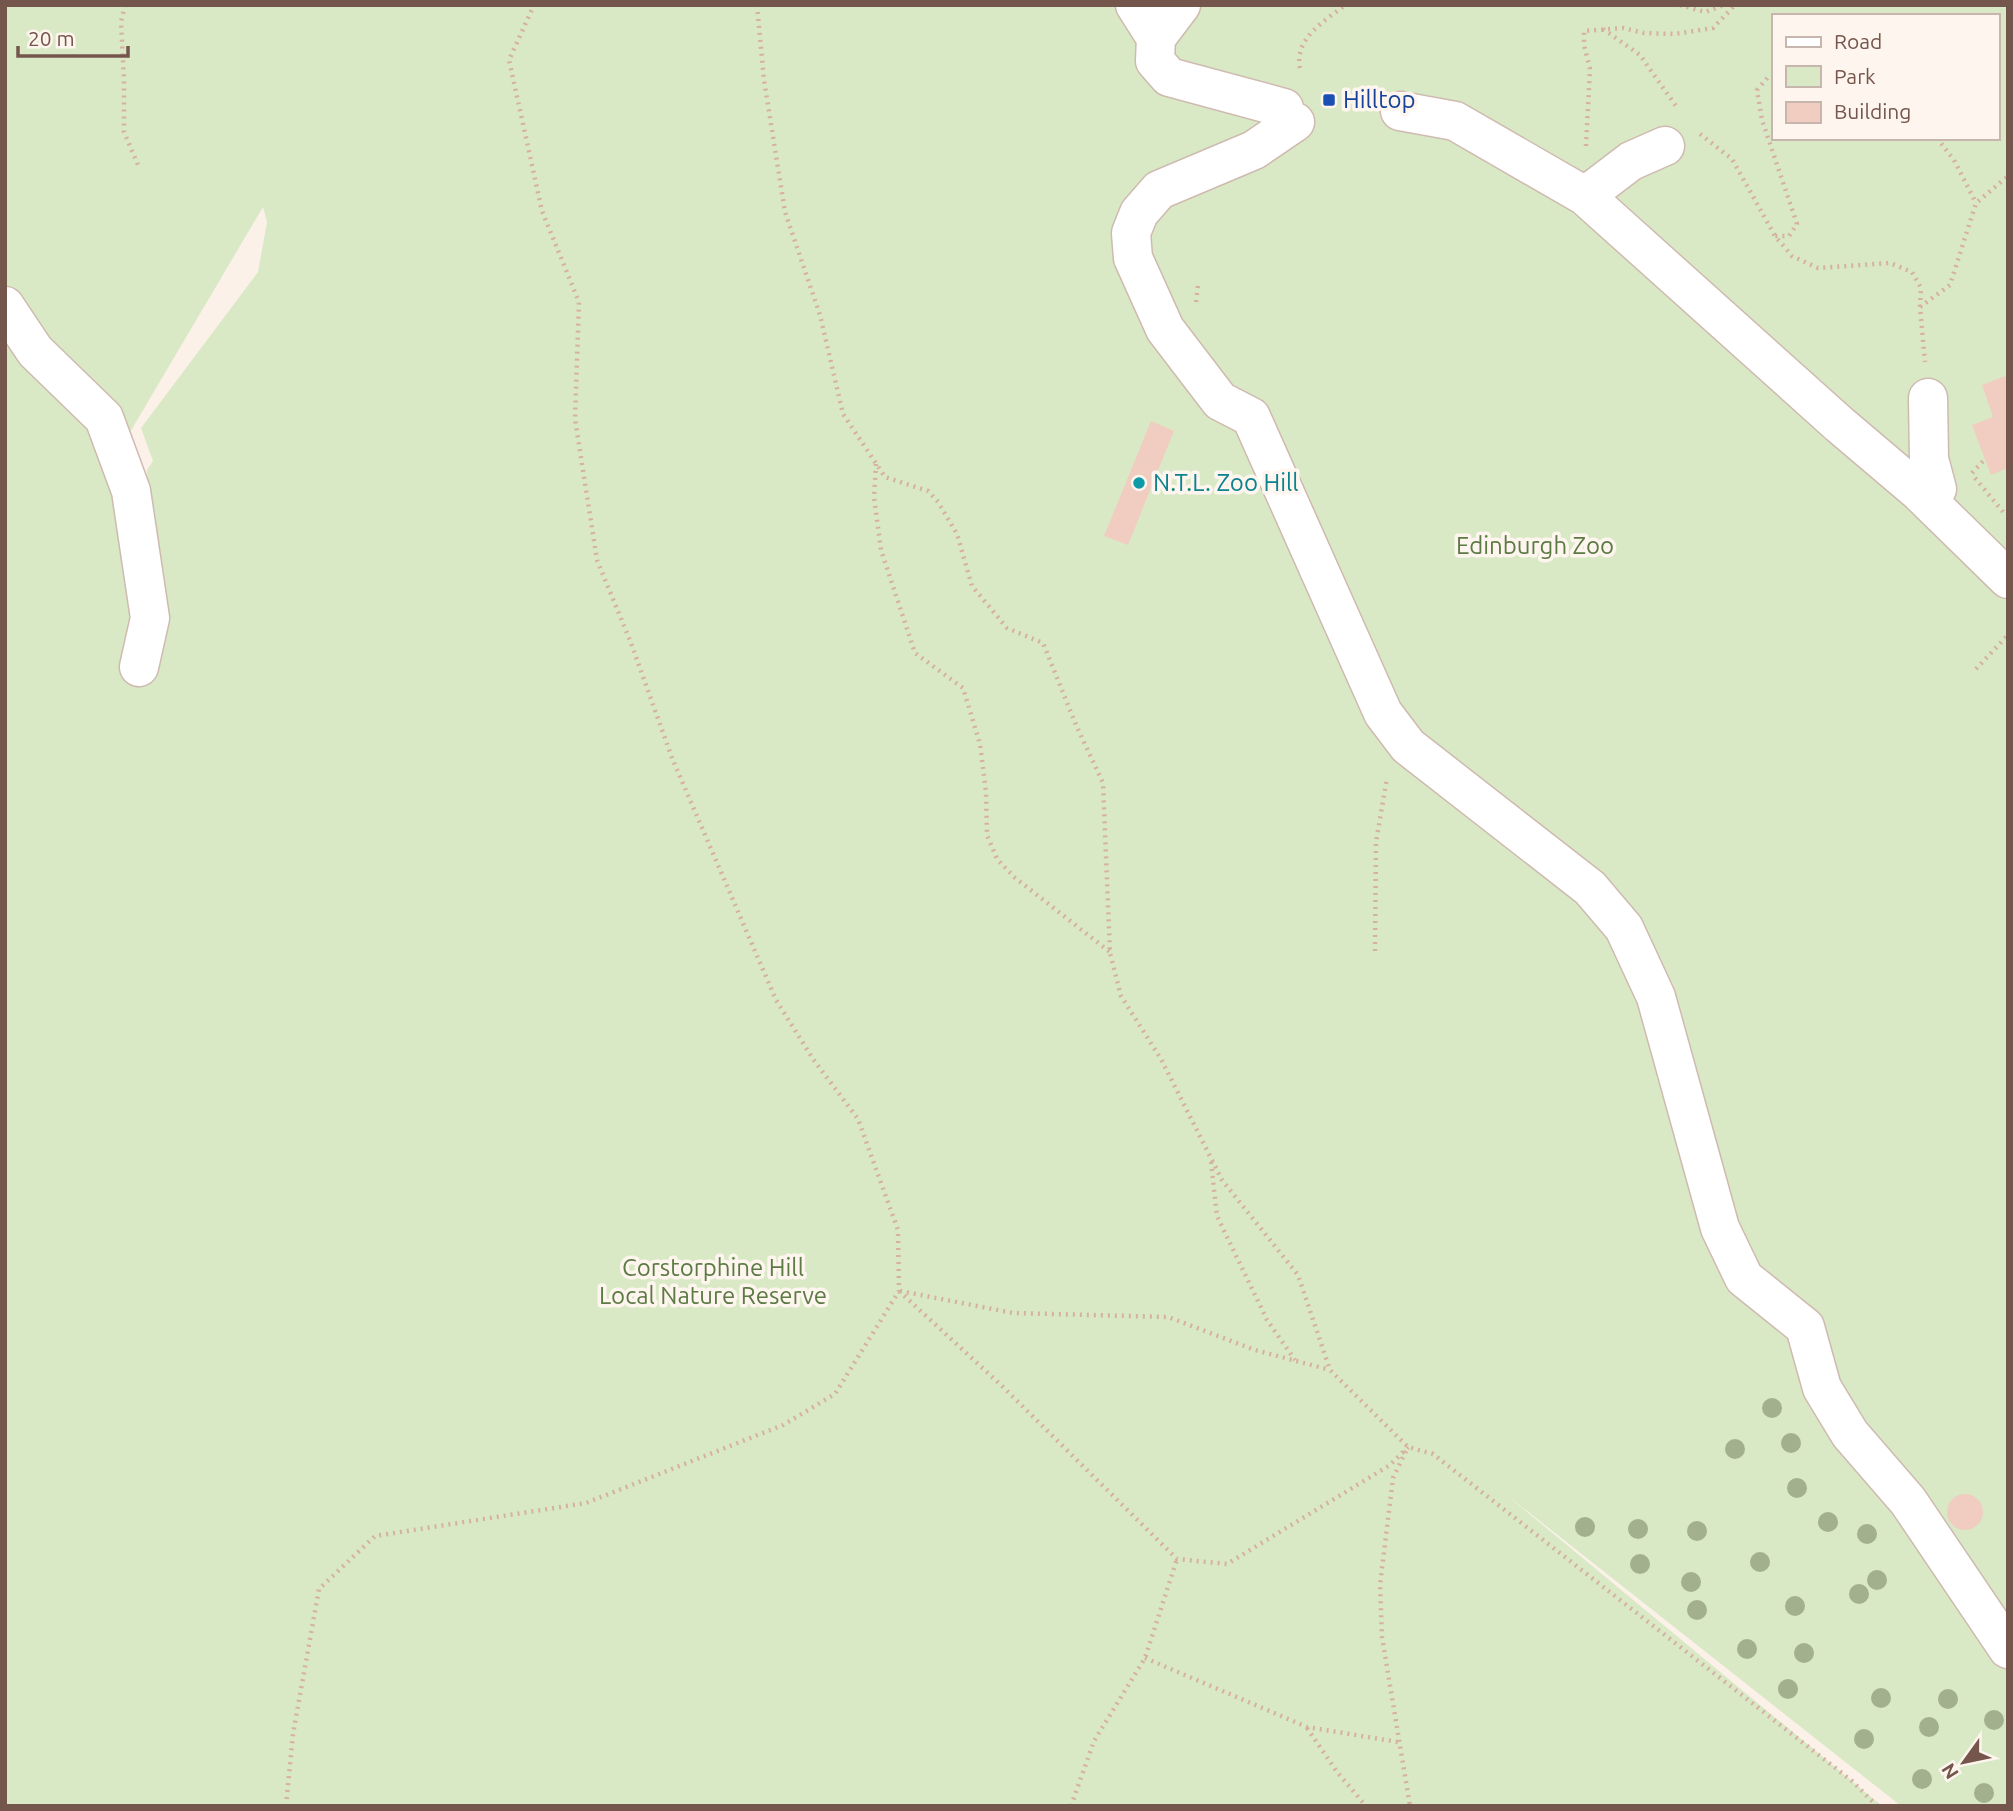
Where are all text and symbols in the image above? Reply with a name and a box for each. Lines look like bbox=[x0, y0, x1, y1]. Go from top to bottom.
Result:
scale bar bbox=[18, 14, 128, 58]
legend bbox=[1772, 14, 1999, 140]
text: 20 m bbox=[28, 26, 75, 50]
text: Road bbox=[1834, 29, 1882, 53]
text: Park bbox=[1834, 64, 1876, 88]
place label: Hilltop bbox=[1343, 86, 1416, 113]
marker: Hilltop bbox=[1321, 92, 1337, 108]
text: Building bbox=[1834, 99, 1911, 123]
place label: N.T.L. Zoo Hill bbox=[1153, 469, 1299, 496]
marker: N.T.L. Zoo Hill bbox=[1131, 475, 1147, 491]
park label: Edinburgh Zoo bbox=[1456, 532, 1614, 559]
park label: Corstorphine Hill Local Nature Reserve bbox=[599, 1254, 827, 1309]
north arrow bbox=[1929, 1727, 1999, 1797]
text: N bbox=[1937, 1759, 1963, 1783]

